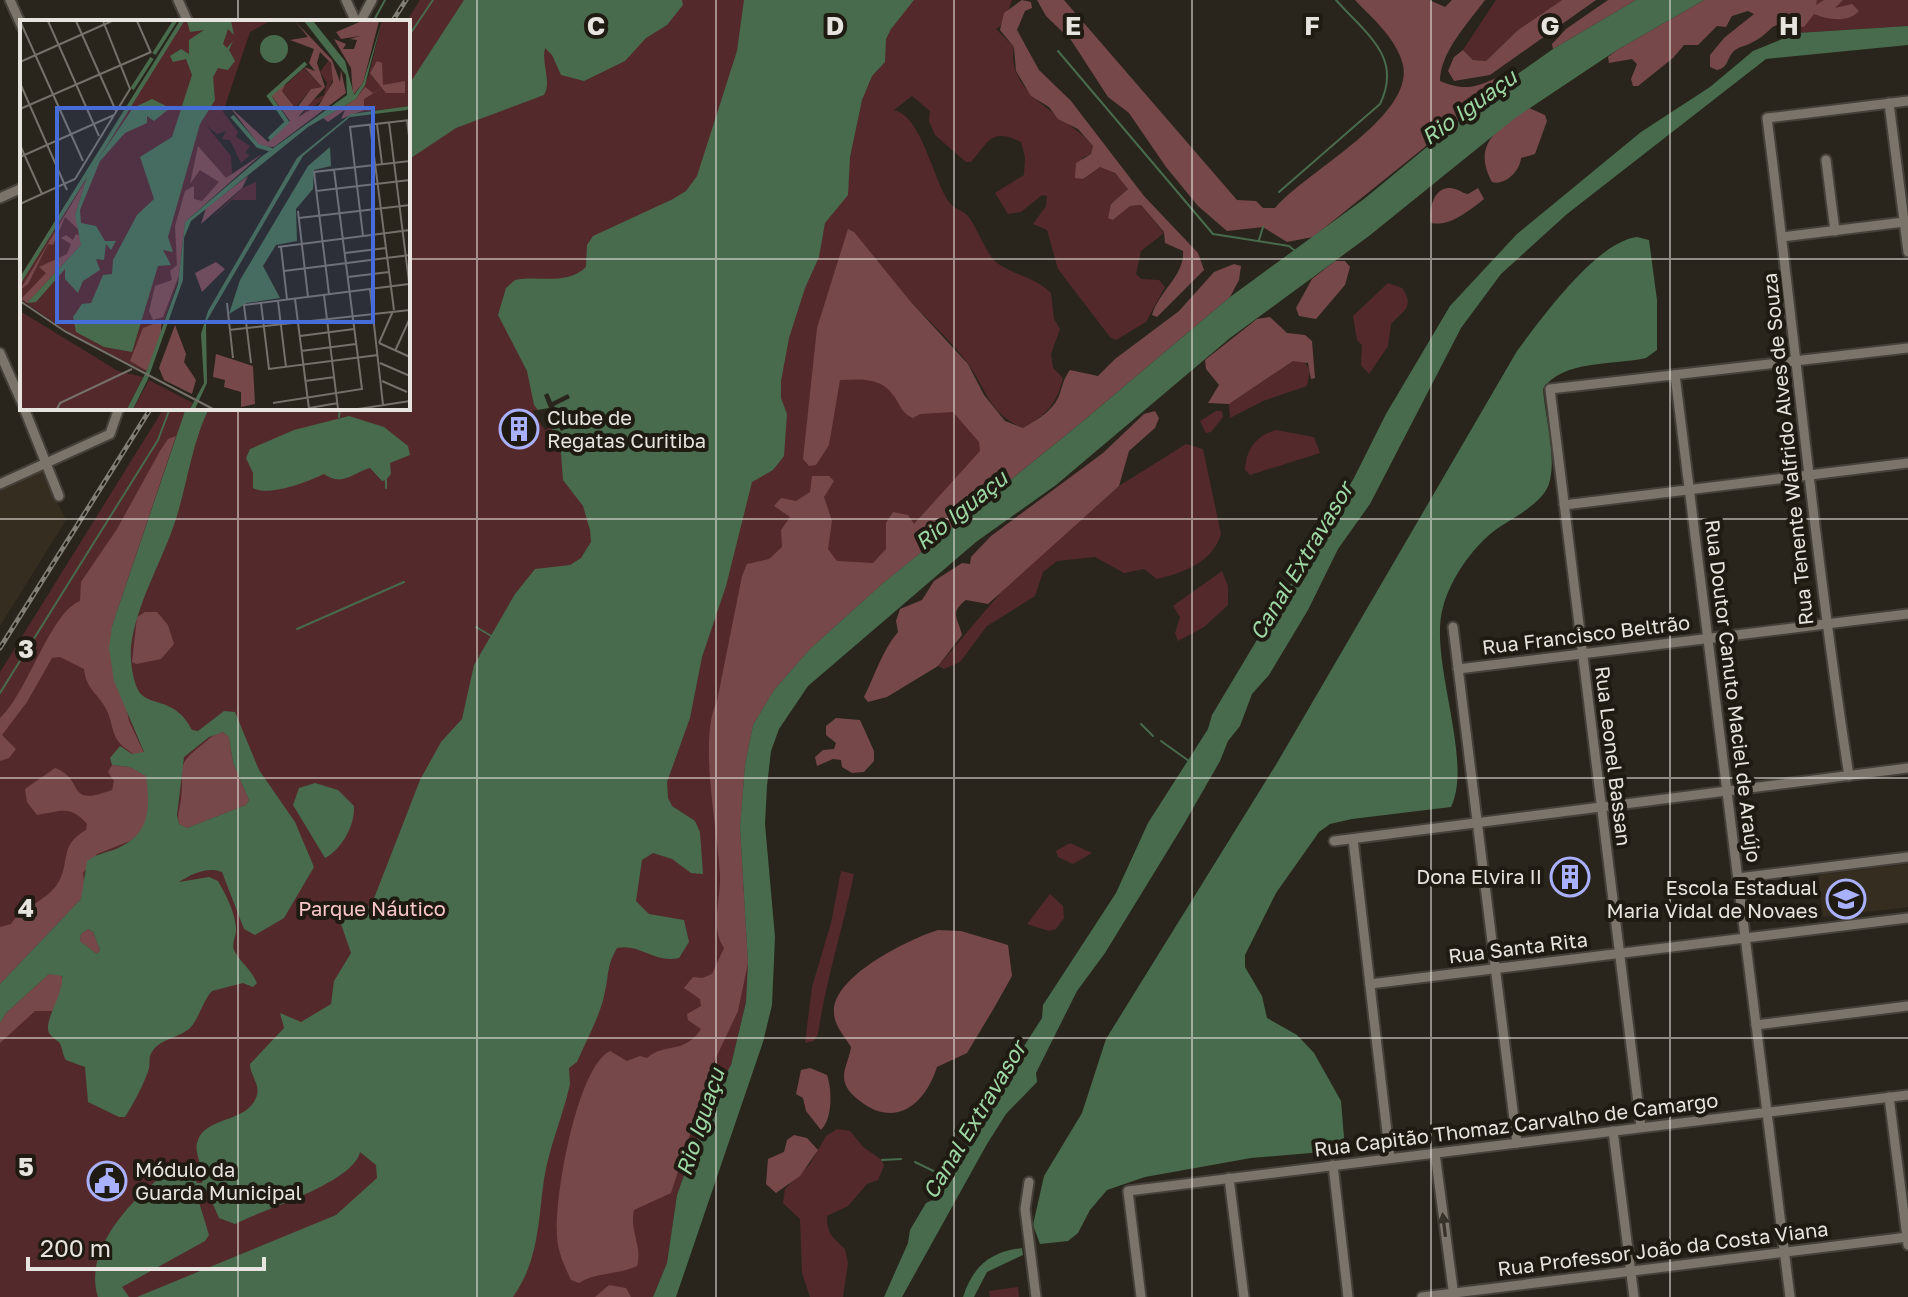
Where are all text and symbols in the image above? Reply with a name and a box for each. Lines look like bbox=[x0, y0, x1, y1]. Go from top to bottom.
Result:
text: C bbox=[587, 10, 605, 41]
text: D bbox=[826, 10, 844, 41]
text: E bbox=[1065, 10, 1081, 41]
text: F bbox=[1304, 10, 1320, 41]
text: G bbox=[1540, 10, 1560, 41]
text: H bbox=[1779, 10, 1799, 41]
inset map bbox=[20, 20, 410, 410]
water label: Rio Iguaçu bbox=[1416, 62, 1523, 150]
street label: Rua Tenente Walfrido Alves de Souza bbox=[1757, 272, 1817, 626]
place label: Clube de Regatas Curitiba bbox=[547, 405, 706, 452]
building icon: Clube de Regatas Curitiba bbox=[498, 408, 540, 450]
water label: Rio Iguaçu bbox=[909, 463, 1014, 555]
water label: Canal Extravasor bbox=[1243, 474, 1360, 644]
street label: Rua Doutor Canuto Maciel de Araújo bbox=[1701, 518, 1767, 864]
street label: Rua Francisco Beltrão bbox=[1481, 609, 1691, 659]
text: 3 bbox=[18, 633, 34, 664]
street label: Rua Leonel Bassan bbox=[1591, 664, 1637, 847]
building icon: Dona Elvira II bbox=[1549, 856, 1591, 898]
place label: Dona Elvira II bbox=[1416, 864, 1542, 888]
place label: Escola Estadual Maria Vidal de Novaes bbox=[1606, 875, 1818, 922]
school or university icon: Escola Estadual Maria Vidal de Novaes bbox=[1825, 878, 1867, 920]
text: 4 bbox=[18, 892, 34, 923]
park label: Parque Náutico bbox=[298, 896, 446, 920]
street label: Rua Santa Rita bbox=[1447, 927, 1589, 967]
water label: Canal Extravasor bbox=[916, 1033, 1033, 1203]
water label: Rio Iguaçu bbox=[670, 1063, 730, 1179]
street label: Rua Capitão Thomaz Carvalho de Camargo bbox=[1312, 1087, 1719, 1161]
text: 5 bbox=[18, 1151, 34, 1182]
place label: Módulo da Guarda Municipal bbox=[135, 1157, 302, 1204]
public building icon: Módulo da Guarda Municipal bbox=[86, 1160, 128, 1202]
one-way arrow bbox=[1438, 1212, 1451, 1237]
street label: Rua Professor João da Costa Viana bbox=[1496, 1216, 1830, 1280]
scale bar bbox=[28, 1221, 264, 1271]
text: 200 m bbox=[40, 1233, 111, 1262]

